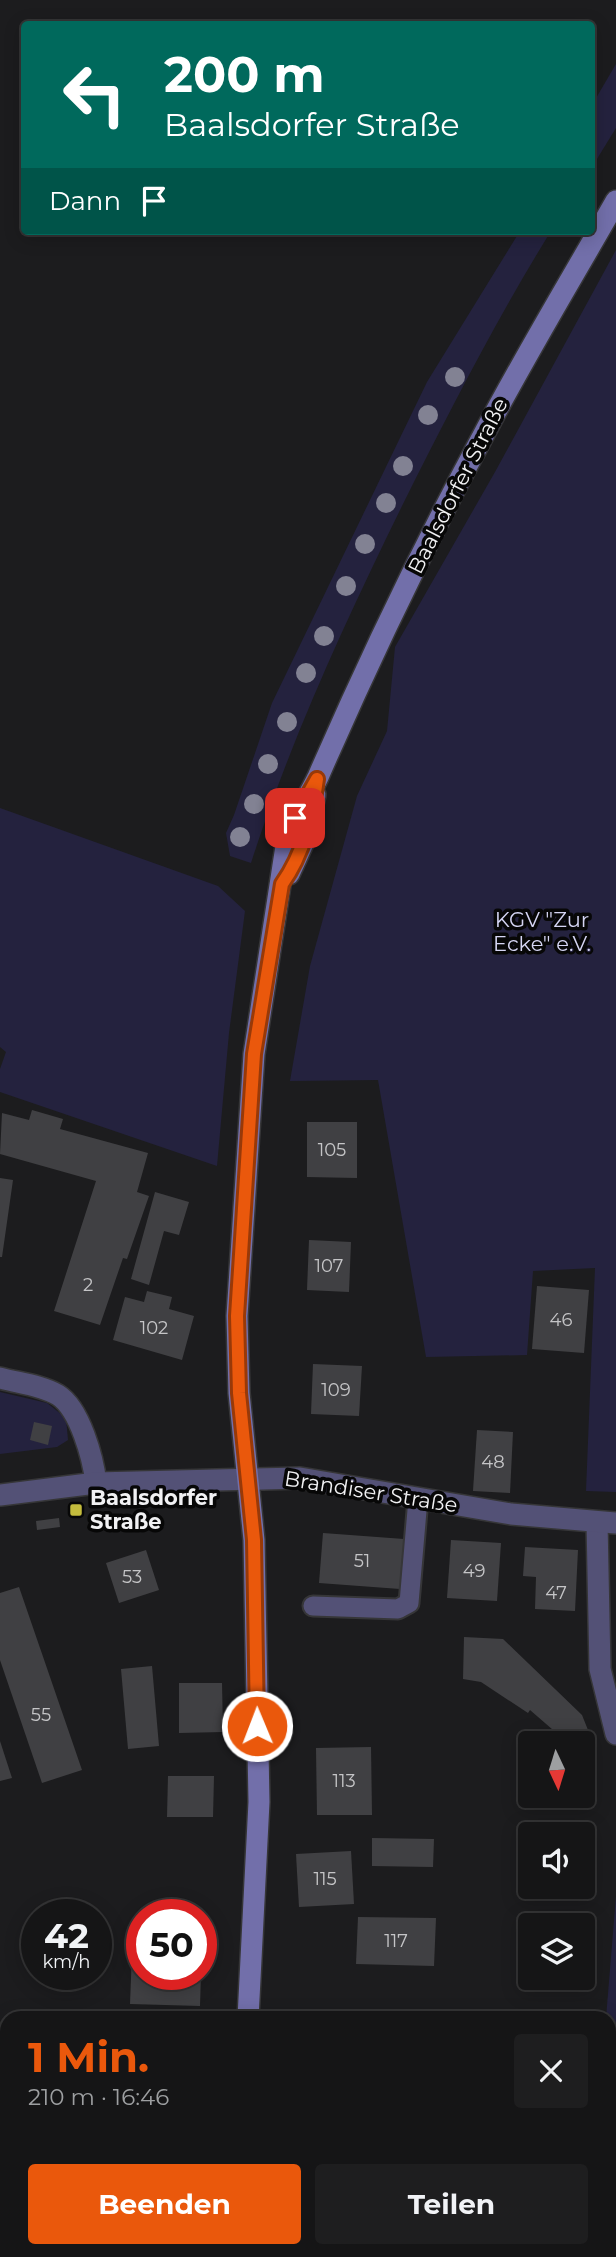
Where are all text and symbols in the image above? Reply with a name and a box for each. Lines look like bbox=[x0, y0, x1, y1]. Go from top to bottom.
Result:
text: 200 m bbox=[164, 45, 325, 104]
icon: left bbox=[49, 49, 140, 140]
text: Baalsdorfer Straße bbox=[164, 105, 460, 144]
icon: arrive bbox=[135, 182, 173, 220]
text: Dann bbox=[49, 185, 121, 217]
street label: Baalsdorfer Straße bbox=[402, 394, 513, 578]
pin bbox=[265, 788, 325, 848]
icon: arrive bbox=[276, 799, 314, 837]
park label: KGV "Zur Ecke" e.V. bbox=[493, 907, 591, 956]
house number: 105 bbox=[318, 1139, 346, 1161]
house number: 107 bbox=[315, 1255, 343, 1277]
house number: 2 bbox=[83, 1274, 93, 1296]
house number: 46 bbox=[550, 1309, 572, 1331]
house number: 102 bbox=[140, 1317, 168, 1339]
house number: 109 bbox=[321, 1379, 351, 1401]
house number: 48 bbox=[481, 1451, 505, 1473]
street label: Brandiser Straße bbox=[283, 1465, 459, 1518]
place label: Baalsdorfer Straße bbox=[90, 1485, 217, 1534]
marker: Baalsdorfer Straße bbox=[68, 1502, 84, 1518]
house number: 51 bbox=[354, 1550, 370, 1572]
house number: 49 bbox=[463, 1560, 485, 1582]
house number: 53 bbox=[122, 1566, 142, 1588]
house number: 47 bbox=[545, 1582, 567, 1604]
position arrow bbox=[220, 1689, 294, 1763]
house number: 55 bbox=[31, 1704, 51, 1726]
north arrow bbox=[518, 1731, 595, 1808]
map controls bbox=[518, 1731, 595, 1990]
house number: 113 bbox=[332, 1770, 356, 1792]
button: sound bbox=[518, 1822, 595, 1899]
house number: 115 bbox=[313, 1868, 337, 1890]
speed limit sign: 50 bbox=[126, 1899, 217, 1990]
button: layers bbox=[518, 1913, 595, 1990]
text: 42 bbox=[44, 1914, 89, 1957]
house number: 117 bbox=[384, 1930, 408, 1952]
text: km/h bbox=[42, 1951, 91, 1973]
text: 1 Min. bbox=[28, 2031, 149, 2083]
button: close bbox=[514, 2034, 588, 2108]
text: 210 m · 16:46 bbox=[28, 2083, 169, 2111]
button: Beenden bbox=[28, 2164, 301, 2244]
button: Teilen bbox=[315, 2164, 588, 2244]

